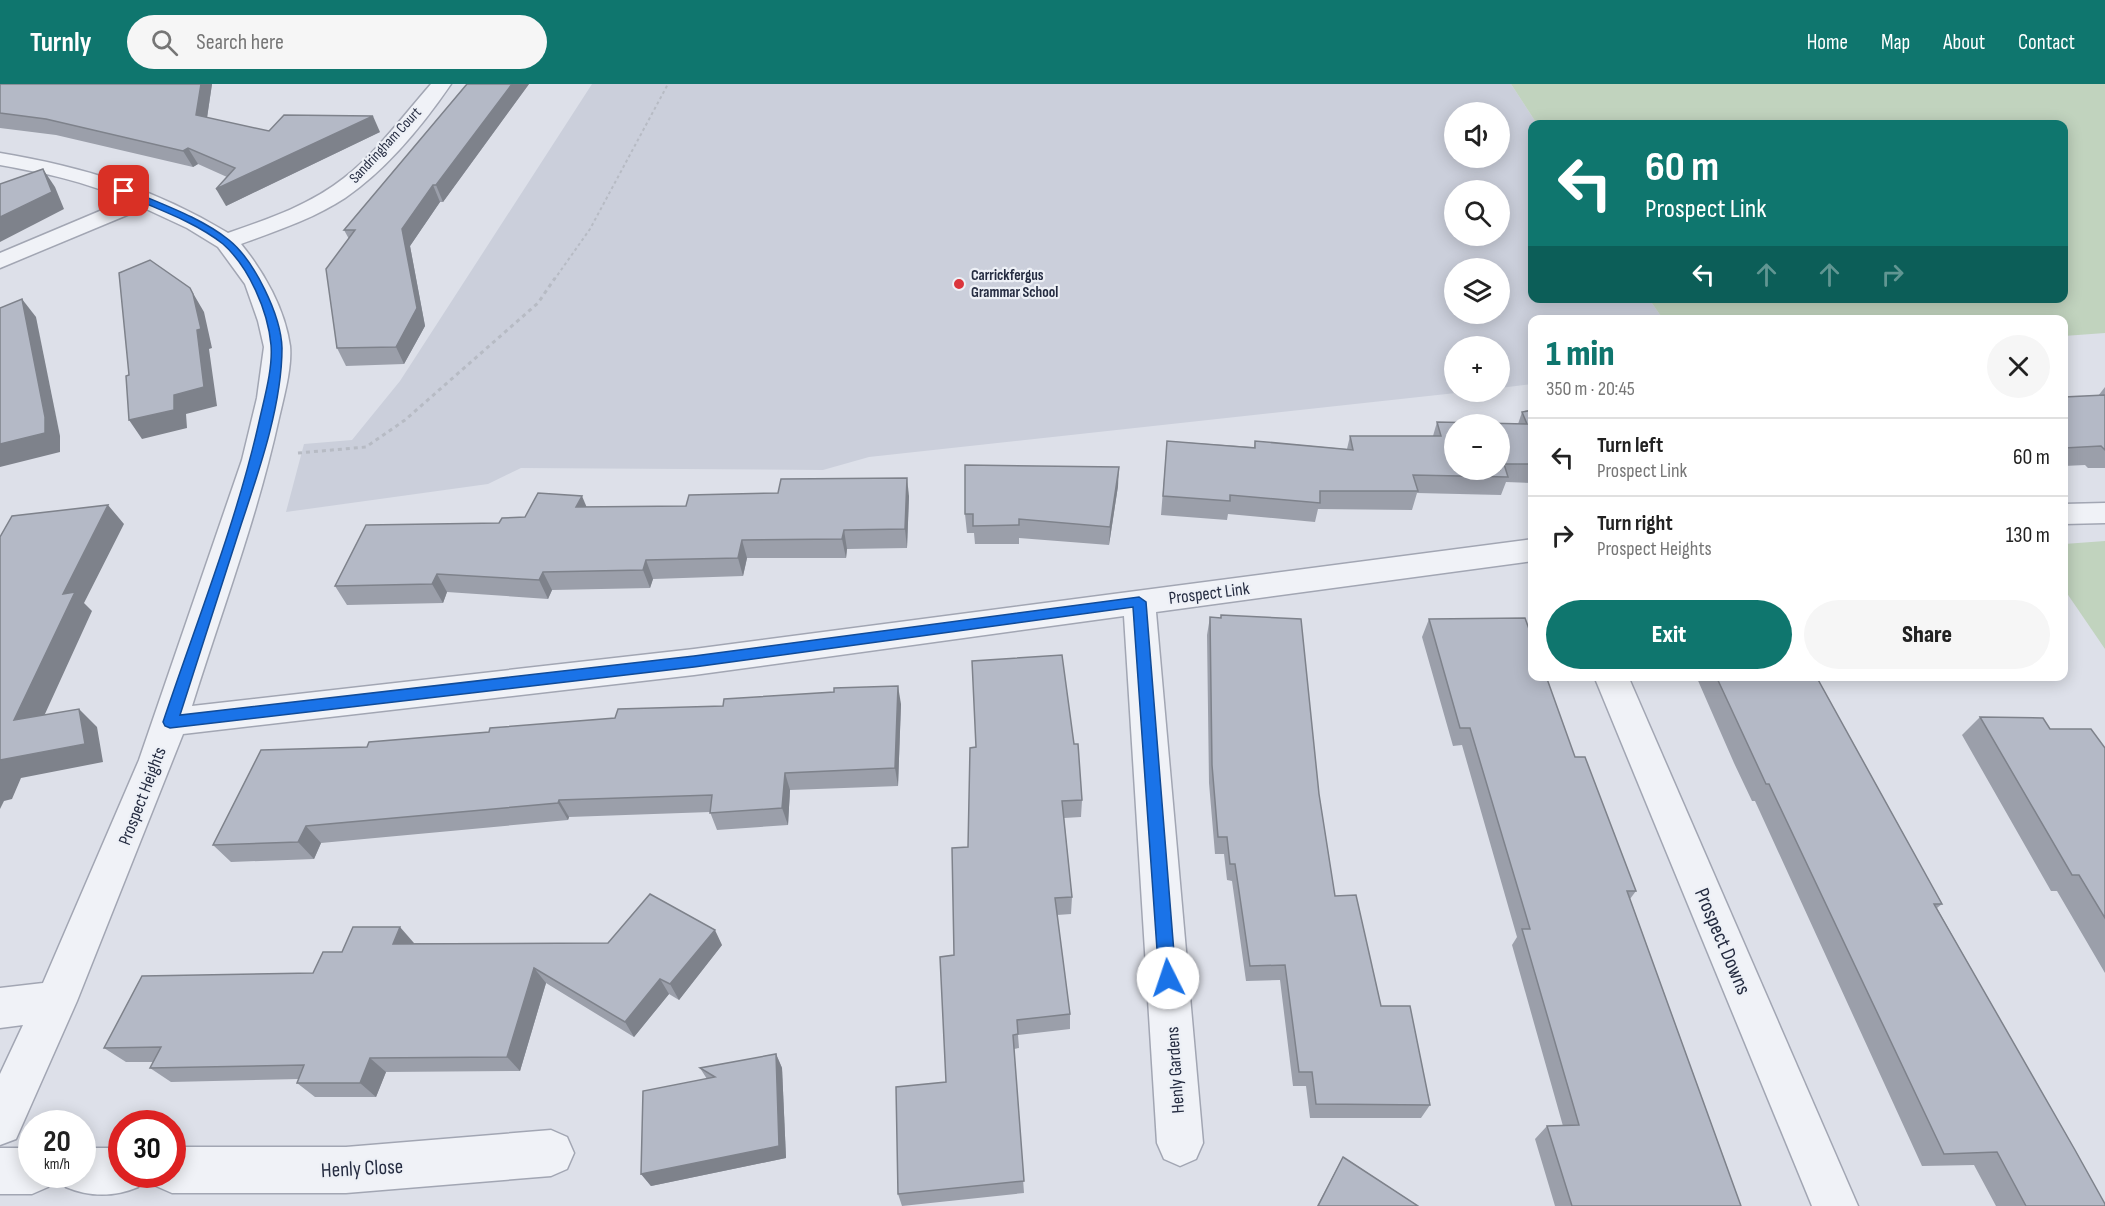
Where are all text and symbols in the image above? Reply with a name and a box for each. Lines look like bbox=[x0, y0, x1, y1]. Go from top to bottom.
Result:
search box bbox=[127, 15, 547, 69]
text: Turnly bbox=[30, 26, 91, 59]
icon: search bbox=[148, 26, 181, 59]
text: Search here bbox=[196, 29, 284, 56]
text: Home bbox=[1807, 30, 1848, 55]
text: Map bbox=[1881, 30, 1910, 55]
text: About bbox=[1943, 30, 1985, 55]
text: Contact bbox=[2018, 30, 2075, 55]
map controls bbox=[1444, 102, 1510, 480]
button: sound bbox=[1444, 102, 1510, 168]
street label: Sandringham Court bbox=[345, 103, 426, 187]
text: 60 m bbox=[1645, 142, 1719, 193]
icon: left bbox=[1546, 144, 1624, 222]
pin bbox=[98, 165, 149, 216]
icon: arrive bbox=[107, 174, 140, 207]
button: search bbox=[1444, 180, 1510, 246]
text: Prospect Link bbox=[1645, 193, 1767, 225]
button: layers bbox=[1444, 258, 1510, 324]
icon: left bbox=[1687, 258, 1720, 291]
icon: ahead bbox=[1750, 258, 1783, 291]
icon: ahead bbox=[1813, 258, 1846, 291]
icon: right bbox=[1876, 258, 1909, 291]
place label: Carrickfergus Grammar School bbox=[971, 266, 1058, 302]
marker: Carrickfergus Grammar School bbox=[952, 277, 966, 291]
text: 1 min bbox=[1546, 333, 1614, 376]
button: close bbox=[1987, 335, 2050, 398]
button: + bbox=[1444, 336, 1510, 402]
text: 350 m · 20:45 bbox=[1546, 377, 1635, 401]
button: − bbox=[1444, 414, 1510, 480]
text: Turn left bbox=[1597, 432, 1663, 459]
icon: left bbox=[1546, 441, 1579, 474]
text: 60 m bbox=[2013, 444, 2050, 471]
text: Prospect Link bbox=[1597, 459, 1687, 483]
text: Turn right bbox=[1597, 510, 1673, 537]
icon: right bbox=[1546, 519, 1579, 552]
text: 130 m bbox=[2006, 522, 2050, 549]
text: Prospect Heights bbox=[1597, 537, 1712, 561]
street label: Prospect Link bbox=[1168, 578, 1251, 609]
button: Exit bbox=[1546, 600, 1792, 669]
button: Share bbox=[1804, 600, 2050, 669]
street label: Prospect Heights bbox=[114, 744, 171, 848]
street label: Prospect Downs bbox=[1689, 884, 1756, 998]
position arrow bbox=[1136, 946, 1200, 1010]
street label: Henly Gardens bbox=[1162, 1026, 1189, 1114]
speed limit sign: 30 bbox=[108, 1110, 186, 1188]
text: 20 bbox=[43, 1124, 71, 1160]
street label: Henly Close bbox=[320, 1154, 404, 1183]
text: km/h bbox=[44, 1155, 70, 1174]

